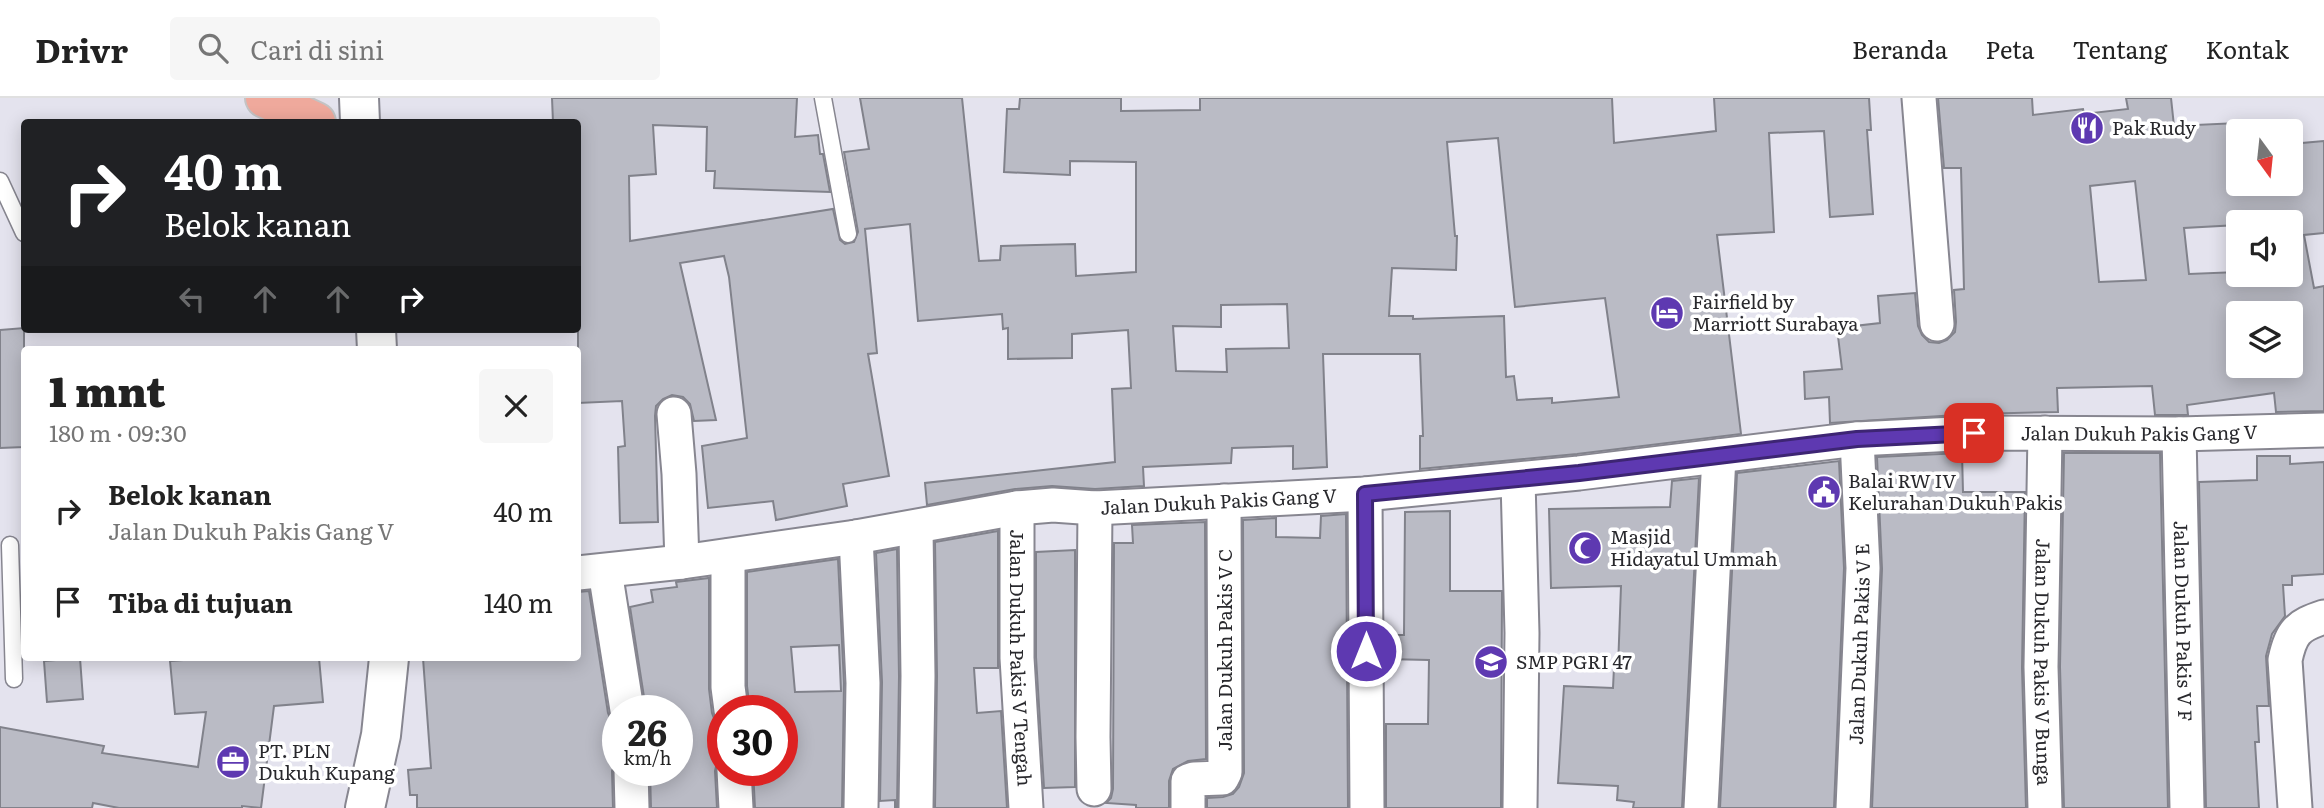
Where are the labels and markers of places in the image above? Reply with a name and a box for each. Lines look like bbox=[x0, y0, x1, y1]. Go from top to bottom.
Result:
restaurant icon: Pak Rudy bbox=[2068, 109, 2106, 147]
place label: Pak Rudy bbox=[2112, 113, 2196, 141]
place label: Fairfield by Marriott Surabaya bbox=[1692, 287, 1859, 337]
hotel icon: Fairfield by Marriott Surabaya bbox=[1648, 294, 1686, 332]
pin bbox=[1944, 403, 2004, 463]
place label: Balai RW IV Kelurahan Dukuh Pakis bbox=[1848, 466, 2063, 516]
public building icon: Balai RW IV Kelurahan Dukuh Pakis bbox=[1805, 473, 1843, 511]
place label: Masjid Hidayatul Ummah bbox=[1610, 522, 1778, 572]
mosque icon: Masjid Hidayatul Ummah bbox=[1566, 529, 1604, 567]
school or university icon: SMP PGRI 47 bbox=[1472, 643, 1510, 681]
place label: SMP PGRI 47 bbox=[1516, 647, 1632, 675]
place label: PT. PLN Dukuh Kupang bbox=[258, 736, 395, 786]
office icon: PT. PLN Dukuh Kupang bbox=[214, 743, 252, 781]

